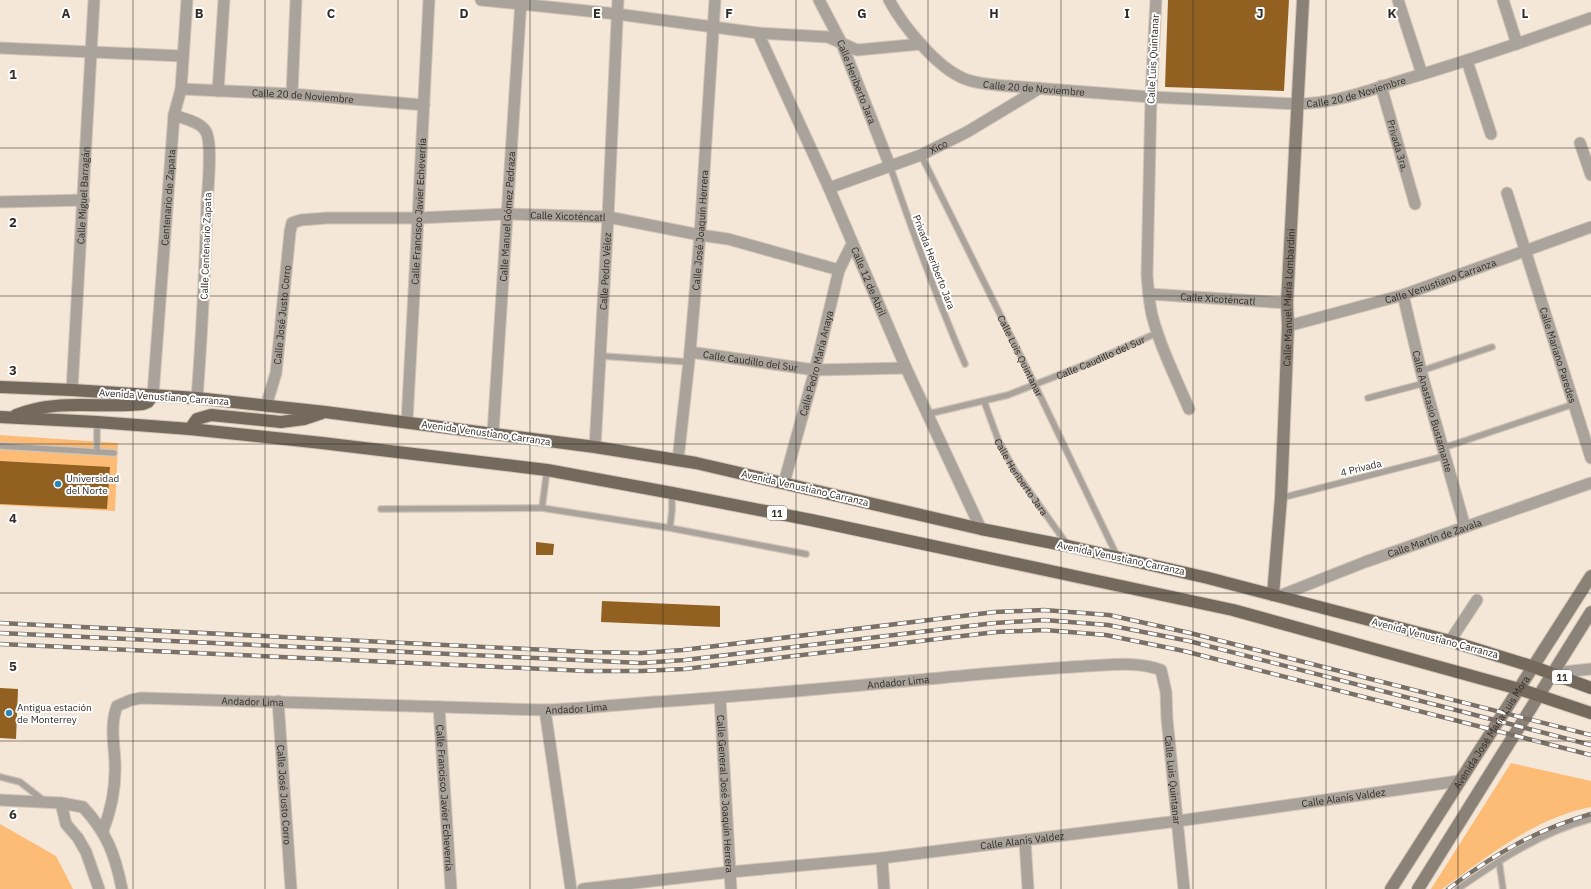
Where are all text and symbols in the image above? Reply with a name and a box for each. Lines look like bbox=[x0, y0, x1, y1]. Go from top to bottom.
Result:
text: A bbox=[62, 5, 71, 22]
text: B bbox=[195, 5, 204, 22]
text: C bbox=[327, 5, 336, 22]
text: D bbox=[459, 5, 469, 22]
text: E bbox=[593, 5, 601, 22]
text: F bbox=[725, 5, 733, 22]
text: G bbox=[857, 5, 867, 22]
text: H bbox=[989, 5, 999, 22]
text: I bbox=[1124, 5, 1130, 22]
text: J bbox=[1256, 5, 1264, 22]
text: K bbox=[1387, 5, 1397, 22]
text: L bbox=[1522, 5, 1529, 22]
street label: Calle Luis Quintanar bbox=[1144, 14, 1162, 104]
street label: Calle Heriberto Jara bbox=[834, 37, 879, 126]
text: 1 bbox=[9, 66, 17, 83]
street label: Calle 20 de Noviembre bbox=[1306, 73, 1408, 110]
street label: Calle 20 de Noviembre bbox=[982, 77, 1086, 98]
street label: Calle 20 de Noviembre bbox=[252, 86, 355, 106]
street label: Privada 3ra. bbox=[1384, 118, 1412, 173]
street label: Xico bbox=[927, 136, 950, 157]
street label: Calle Francisco Javier Echeverría bbox=[408, 137, 429, 285]
street label: Calle Miguel Barragán bbox=[74, 146, 92, 245]
street label: Centenario de Zapata bbox=[158, 148, 178, 246]
street label: Calle Manuel Gómez Pedraza bbox=[496, 150, 518, 282]
street label: Calle José Joaquín Herrera bbox=[689, 169, 711, 291]
street label: Calle Centenario Zapata bbox=[198, 191, 214, 300]
street label: Calle Xicoténcatl bbox=[530, 208, 606, 223]
street label: Privada Heriberto Jara bbox=[910, 213, 958, 312]
text: 2 bbox=[9, 214, 17, 231]
street label: Calle Manuel María Lombardini bbox=[1280, 228, 1297, 367]
street label: Calle Pedro Vélez bbox=[596, 232, 614, 310]
street label: Calle 12 de Abril bbox=[848, 245, 890, 318]
street label: Calle Venustiano Carranza bbox=[1383, 255, 1498, 306]
street label: Calle José Justo Corro bbox=[270, 264, 293, 365]
street label: Calle Xicoténcatl bbox=[1180, 290, 1256, 307]
street label: Calle Mariano Paredes bbox=[1537, 305, 1580, 405]
street label: Calle Pedro María Anaya bbox=[796, 308, 836, 418]
street label: Calle Luis Quintanar bbox=[995, 313, 1046, 399]
street label: Calle Caudillo del Sur bbox=[1054, 333, 1147, 382]
street label: Calle Caudillo del Sur bbox=[702, 347, 799, 374]
street label: Calle Anastasio Bustamante bbox=[1410, 349, 1456, 474]
text: 3 bbox=[9, 362, 17, 379]
street label: Avenida Venustiano Carranza bbox=[98, 386, 230, 408]
street label: Avenida Venustiano Carranza bbox=[420, 417, 552, 449]
street label: Calle Heriberto Jara bbox=[992, 437, 1051, 519]
street label: 4 Privada bbox=[1339, 456, 1383, 479]
street label: Avenida Venustiano Carranza bbox=[740, 467, 871, 509]
place label: Universidad del Norte bbox=[66, 472, 119, 497]
marker: Universidad del Norte bbox=[53, 479, 63, 489]
road number: 11 bbox=[767, 506, 787, 520]
text: 4 bbox=[9, 510, 17, 527]
street label: Calle Martín de Zavala bbox=[1385, 515, 1484, 560]
street label: Avenida Venustiano Carranza bbox=[1056, 538, 1187, 578]
street label: Avenida Venustiano Carranza bbox=[1370, 615, 1500, 661]
text: 5 bbox=[9, 658, 17, 675]
road number: 11 bbox=[1552, 670, 1572, 684]
street label: Andador Lima bbox=[867, 672, 931, 691]
street label: Avenida José María Luis Mora bbox=[1450, 673, 1533, 791]
street label: Andador Lima bbox=[221, 694, 284, 709]
street label: Andador Lima bbox=[545, 700, 609, 716]
place label: Antigua estación de Monterrey bbox=[17, 701, 92, 726]
marker: Antigua estación de Monterrey bbox=[4, 708, 14, 718]
street label: Calle General José Joaquín Herrera bbox=[714, 714, 737, 874]
street label: Calle Francisco Javier Echeverría bbox=[434, 724, 456, 872]
street label: Calle Luis Quintanar bbox=[1162, 735, 1184, 826]
street label: Calle José Justo Corro bbox=[275, 744, 294, 846]
street label: Calle Alanís Valdez bbox=[1301, 785, 1387, 810]
text: 6 bbox=[9, 806, 17, 823]
street label: Calle Alanís Valdez bbox=[980, 829, 1065, 852]

